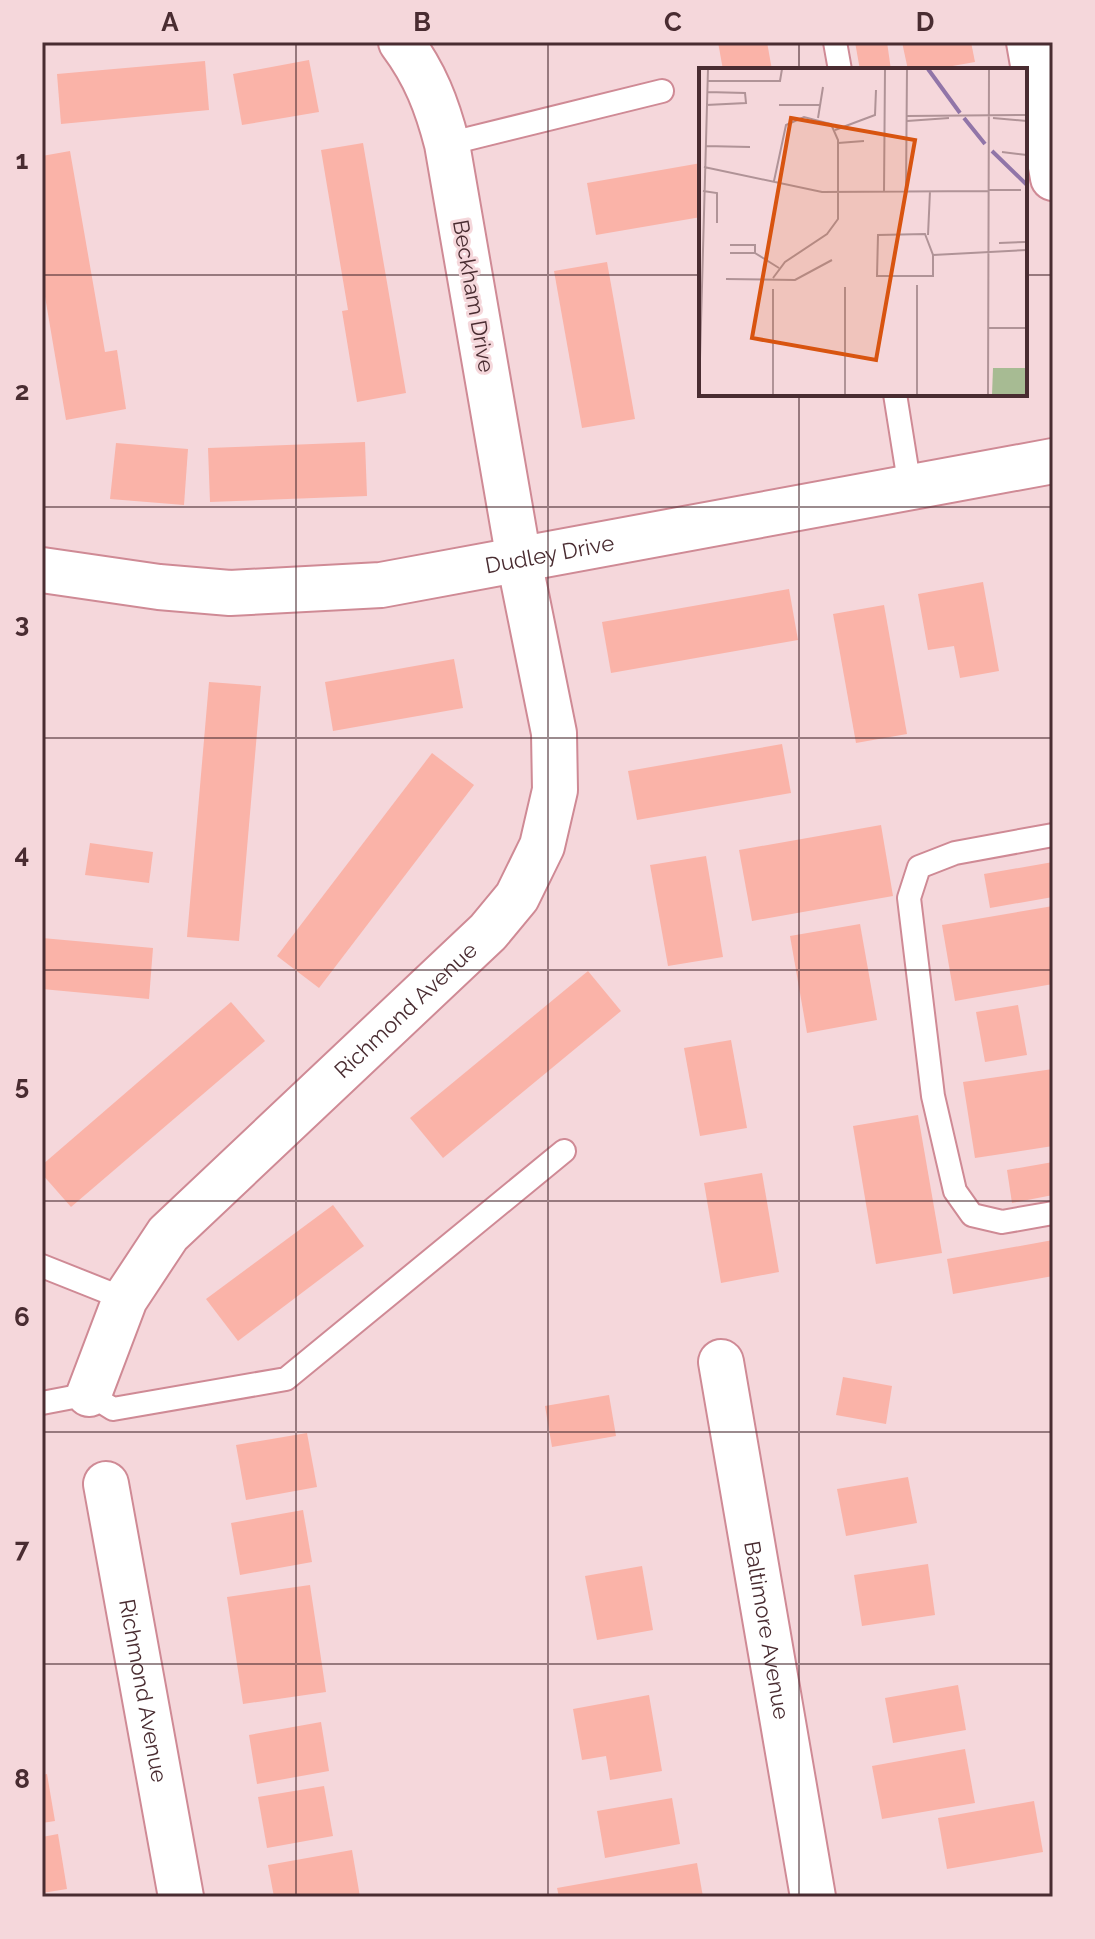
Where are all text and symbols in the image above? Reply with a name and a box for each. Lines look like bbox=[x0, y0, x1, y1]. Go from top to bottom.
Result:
text: A bbox=[161, 7, 179, 37]
text: B bbox=[413, 7, 431, 37]
text: C bbox=[664, 7, 682, 37]
text: D bbox=[916, 7, 934, 37]
inset map bbox=[699, 68, 1027, 396]
text: 1 bbox=[16, 145, 29, 175]
street label: Beckham Drive bbox=[448, 218, 500, 374]
text: 2 bbox=[15, 376, 29, 406]
street label: Dudley Drive bbox=[483, 529, 616, 579]
text: 3 bbox=[15, 608, 29, 638]
text: 4 bbox=[15, 839, 29, 869]
street label: Richmond Avenue bbox=[329, 937, 482, 1083]
text: 5 bbox=[15, 1070, 29, 1100]
text: 6 bbox=[14, 1302, 30, 1332]
text: 7 bbox=[15, 1533, 30, 1563]
street label: Baltimore Avenue bbox=[739, 1539, 795, 1721]
street label: Richmond Avenue bbox=[114, 1597, 173, 1785]
text: 8 bbox=[14, 1764, 30, 1794]

